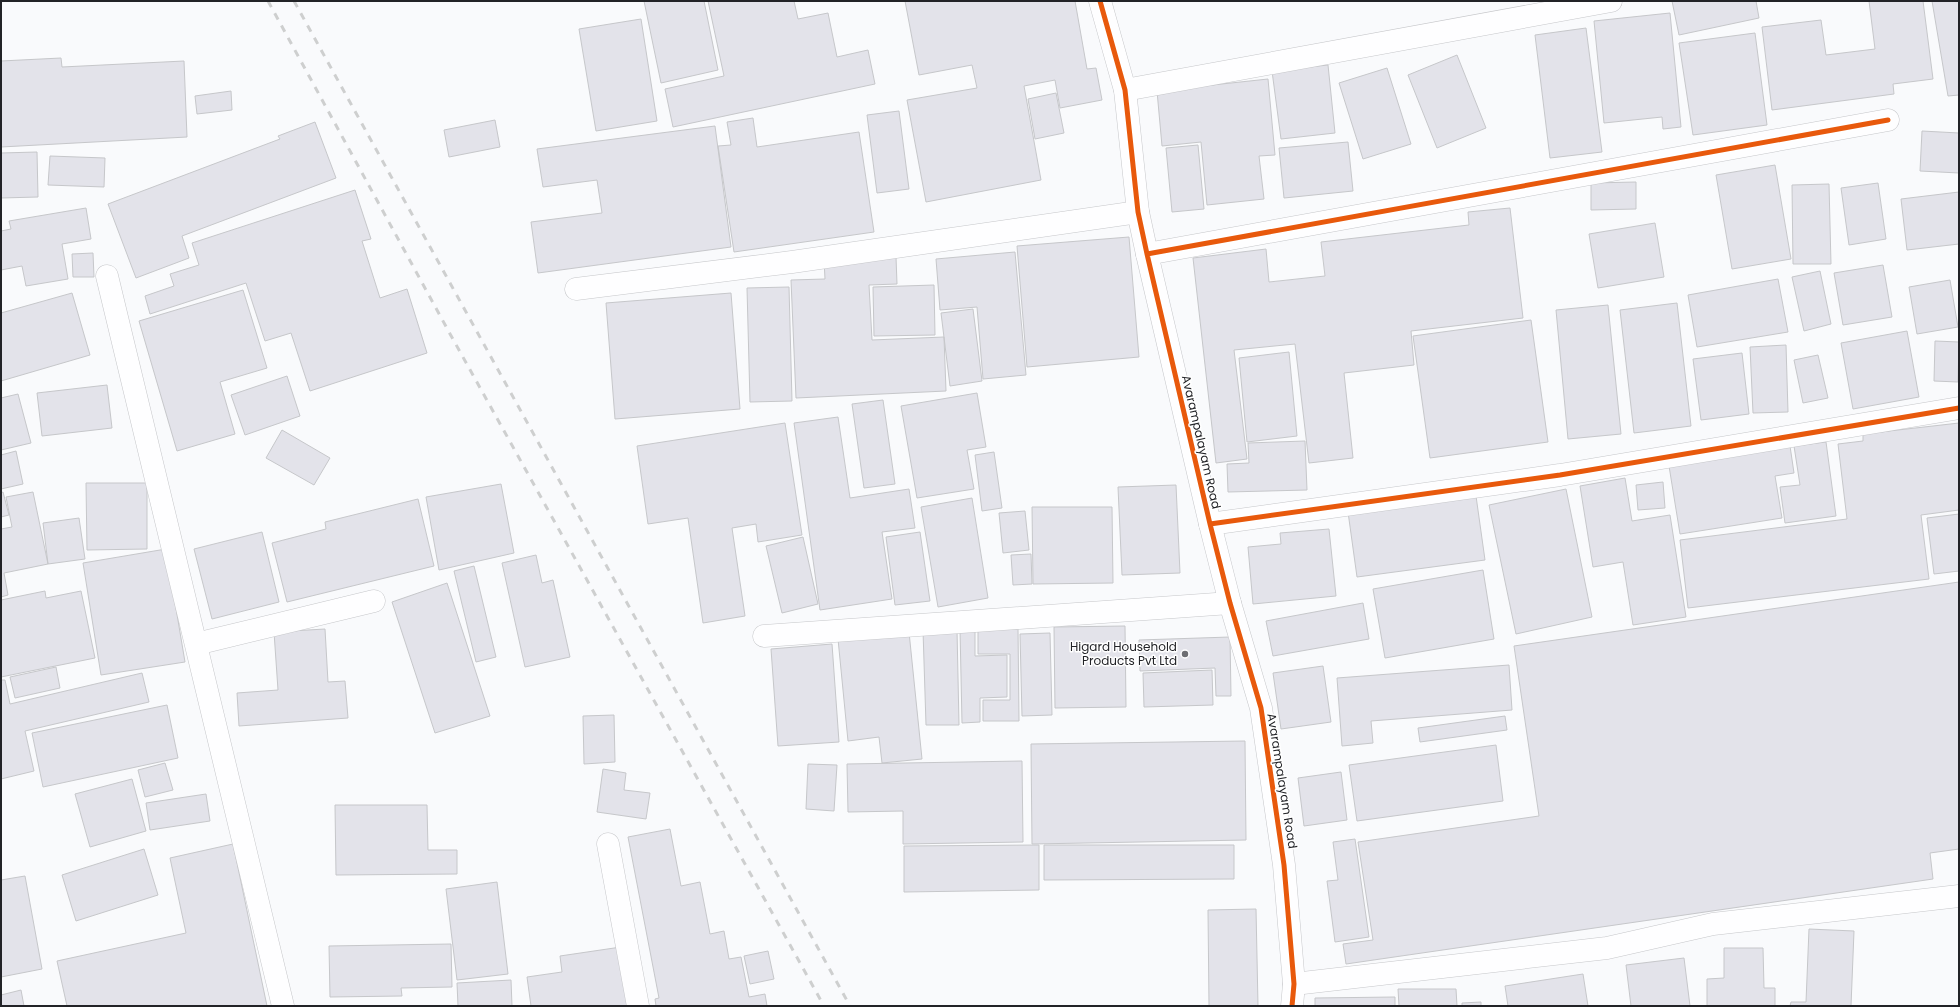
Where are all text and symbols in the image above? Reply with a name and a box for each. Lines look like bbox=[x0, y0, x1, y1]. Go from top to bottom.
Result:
street label: Avarampalayam Road bbox=[1178, 373, 1225, 510]
place label: Higard Household Products Pvt Ltd bbox=[1070, 638, 1177, 669]
marker: Higard Household Products Pvt Ltd bbox=[1180, 649, 1190, 659]
street label: Avarampalayam Road bbox=[1263, 712, 1302, 850]

